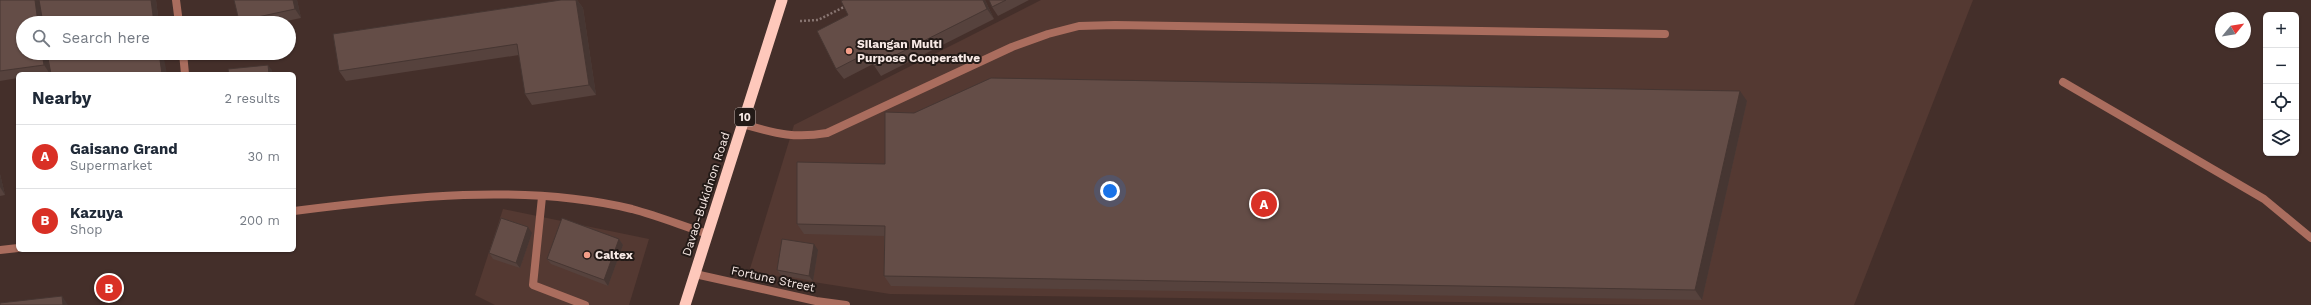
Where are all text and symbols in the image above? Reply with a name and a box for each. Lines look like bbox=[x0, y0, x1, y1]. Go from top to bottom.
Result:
north arrow bbox=[2215, 12, 2251, 48]
map controls bbox=[2263, 12, 2299, 156]
button: + bbox=[2263, 12, 2299, 48]
search box bbox=[16, 16, 296, 60]
icon: search bbox=[30, 27, 52, 49]
text: Search here bbox=[62, 29, 150, 47]
place label: Silangan Multi Purpose Cooperative bbox=[857, 37, 980, 65]
marker: Silangan Multi Purpose Cooperative bbox=[844, 46, 854, 56]
button: − bbox=[2263, 48, 2299, 84]
button: locate bbox=[2263, 84, 2299, 120]
text: Nearby bbox=[32, 88, 91, 108]
text: 2 results bbox=[225, 91, 280, 106]
road number: 10 bbox=[735, 108, 755, 126]
button: layers bbox=[2263, 120, 2299, 156]
street label: Davao-Bukidnon Road bbox=[679, 130, 733, 258]
text: Gaisano Grand bbox=[70, 140, 178, 158]
text: A bbox=[41, 149, 49, 164]
text: 30 m bbox=[248, 149, 280, 164]
text: Supermarket bbox=[70, 158, 152, 173]
your location bbox=[1100, 181, 1120, 201]
pin: A bbox=[1251, 189, 1277, 219]
text: Kazuya bbox=[70, 204, 123, 222]
text: B bbox=[41, 213, 49, 228]
text: 200 m bbox=[239, 213, 280, 228]
text: Shop bbox=[70, 222, 102, 237]
place label: Caltex bbox=[595, 248, 633, 262]
marker: Caltex bbox=[582, 250, 592, 260]
street label: Fortune Street bbox=[730, 263, 816, 295]
pin: B bbox=[96, 273, 122, 303]

